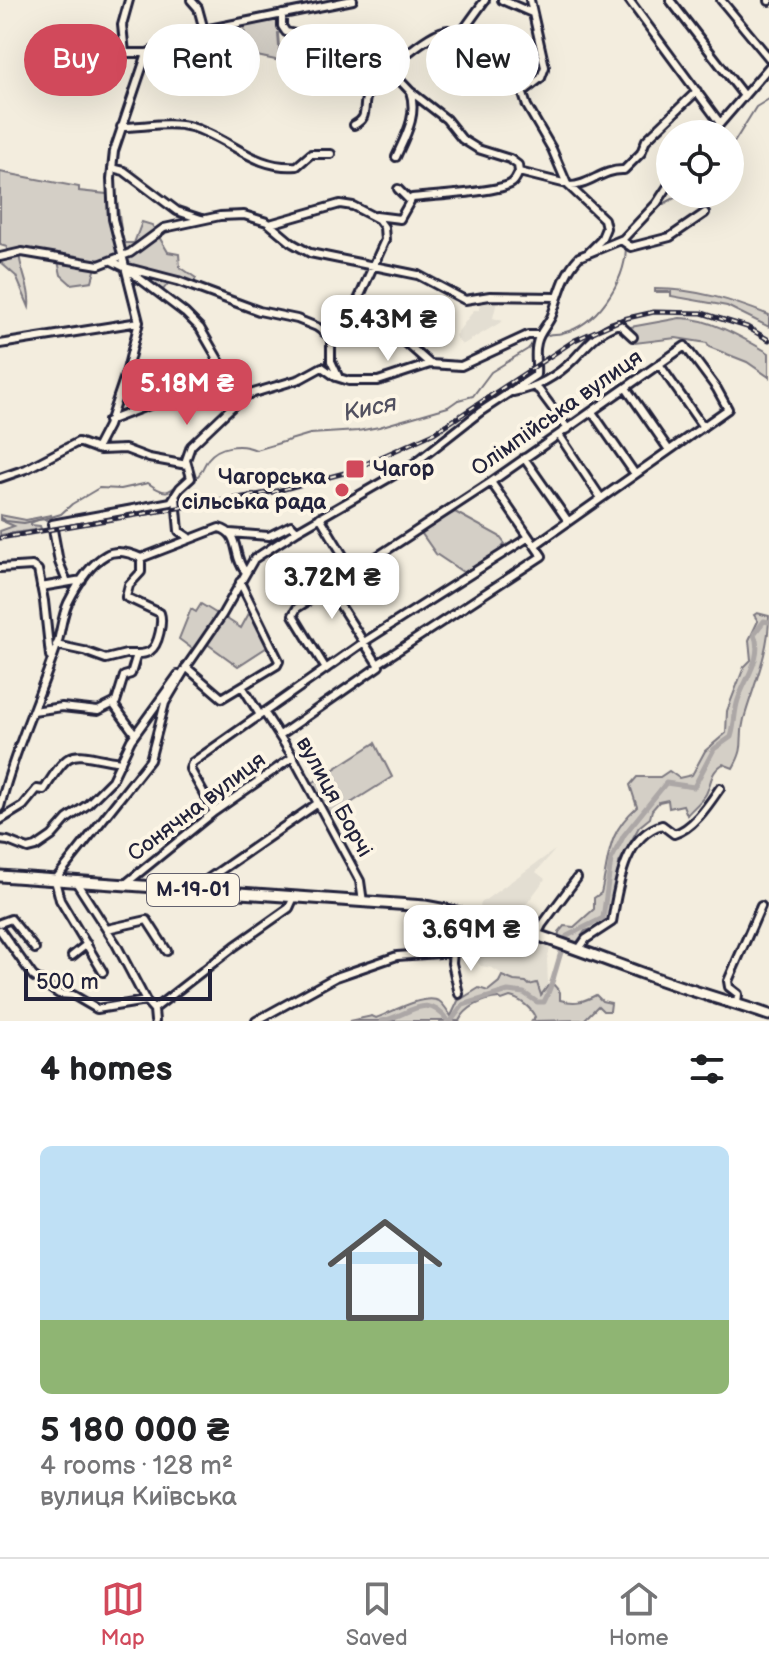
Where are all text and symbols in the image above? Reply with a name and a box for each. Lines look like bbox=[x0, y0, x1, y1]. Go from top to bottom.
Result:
chip: Buy bbox=[24, 24, 127, 96]
chip: Rent bbox=[143, 24, 260, 96]
chip: Filters bbox=[276, 24, 410, 96]
chip: New bbox=[426, 24, 539, 96]
map controls bbox=[656, 120, 744, 208]
button: locate bbox=[656, 120, 744, 208]
pin: 5.43M ₴ bbox=[314, 295, 462, 363]
text: 5.43M ₴ bbox=[339, 305, 437, 336]
street label: Олімпійська вулиця bbox=[466, 344, 648, 482]
pin: 5.18M ₴ bbox=[113, 359, 261, 427]
text: 5.18M ₴ bbox=[140, 369, 234, 400]
water label: Кися bbox=[341, 388, 400, 428]
place label: Чагор bbox=[373, 456, 434, 483]
marker: Чагор bbox=[344, 458, 366, 480]
place label: Чагорська сільська рада bbox=[182, 464, 326, 516]
marker: Чагорська сільська рада bbox=[333, 481, 351, 499]
pin: 3.72M ₴ bbox=[258, 553, 406, 621]
text: 3.72M ₴ bbox=[283, 563, 381, 594]
street label: вулиця Борчі bbox=[290, 732, 378, 862]
street label: Сонячна вулиця bbox=[123, 746, 271, 868]
road number: М-19-01 bbox=[147, 874, 239, 906]
pin: 3.69M ₴ bbox=[397, 905, 545, 973]
text: 3.69M ₴ bbox=[422, 915, 520, 946]
scale bar bbox=[24, 965, 212, 1001]
text: 500 m bbox=[36, 969, 99, 996]
icon: filters bbox=[685, 1047, 729, 1091]
text: 4 homes bbox=[40, 1049, 172, 1090]
icon: home bbox=[313, 1198, 457, 1342]
text: 5 180 000 ₴ bbox=[40, 1410, 229, 1451]
text: 4 rooms · 128 m² bbox=[40, 1451, 233, 1482]
text: вулиця Київська bbox=[40, 1482, 237, 1513]
tab: Map bbox=[101, 1577, 145, 1652]
tab: Saved bbox=[346, 1577, 408, 1652]
tab: Home bbox=[609, 1577, 668, 1652]

